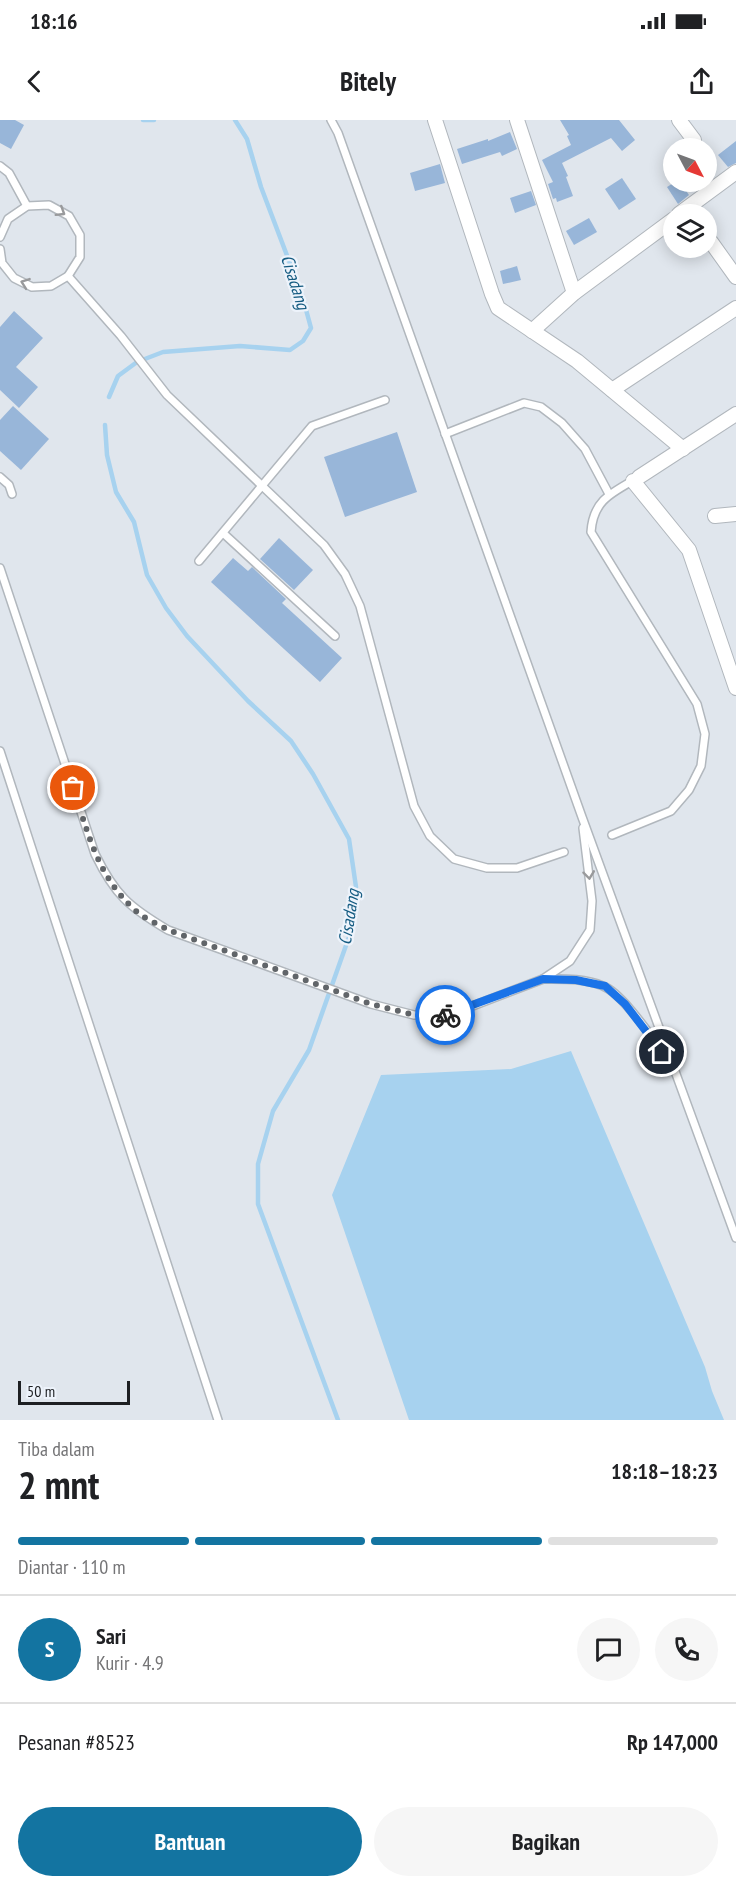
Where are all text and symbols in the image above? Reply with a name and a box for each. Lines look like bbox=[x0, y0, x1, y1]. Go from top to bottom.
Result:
text: 18:16 bbox=[30, 7, 78, 35]
text: Bitely bbox=[340, 64, 396, 98]
icon: back bbox=[18, 65, 51, 98]
icon: share bbox=[685, 65, 718, 98]
north arrow bbox=[663, 138, 717, 192]
map controls bbox=[663, 138, 717, 258]
button: layers bbox=[663, 204, 717, 258]
one-way arrow bbox=[55, 205, 65, 217]
water label: Cisadang bbox=[276, 252, 315, 313]
one-way arrow bbox=[21, 278, 32, 290]
pin bbox=[47, 762, 98, 813]
icon: bag bbox=[56, 771, 89, 804]
one-way arrow bbox=[582, 870, 595, 879]
water label: Cisadang bbox=[333, 886, 364, 946]
courier bbox=[415, 985, 475, 1045]
icon: bike bbox=[429, 999, 462, 1032]
pin bbox=[636, 1026, 687, 1077]
icon: home bbox=[645, 1035, 678, 1068]
scale bar bbox=[18, 1378, 130, 1406]
text: 50 m bbox=[27, 1381, 55, 1401]
text: Tiba dalam bbox=[18, 1436, 95, 1462]
text: 18:18–18:23 bbox=[611, 1457, 718, 1485]
text: 2 mnt bbox=[18, 1459, 99, 1510]
text: Diantar · 110 m bbox=[18, 1554, 126, 1580]
button: chat bbox=[577, 1618, 640, 1681]
button: phone bbox=[655, 1618, 718, 1681]
text: Sari bbox=[96, 1622, 126, 1650]
text: S bbox=[45, 1635, 54, 1663]
text: Kurir · 4.9 bbox=[96, 1650, 164, 1676]
text: Pesanan #8523 bbox=[18, 1728, 135, 1756]
text: Rp 147,000 bbox=[627, 1728, 718, 1756]
button: Bantuan bbox=[18, 1807, 362, 1876]
button: Bagikan bbox=[374, 1807, 718, 1876]

